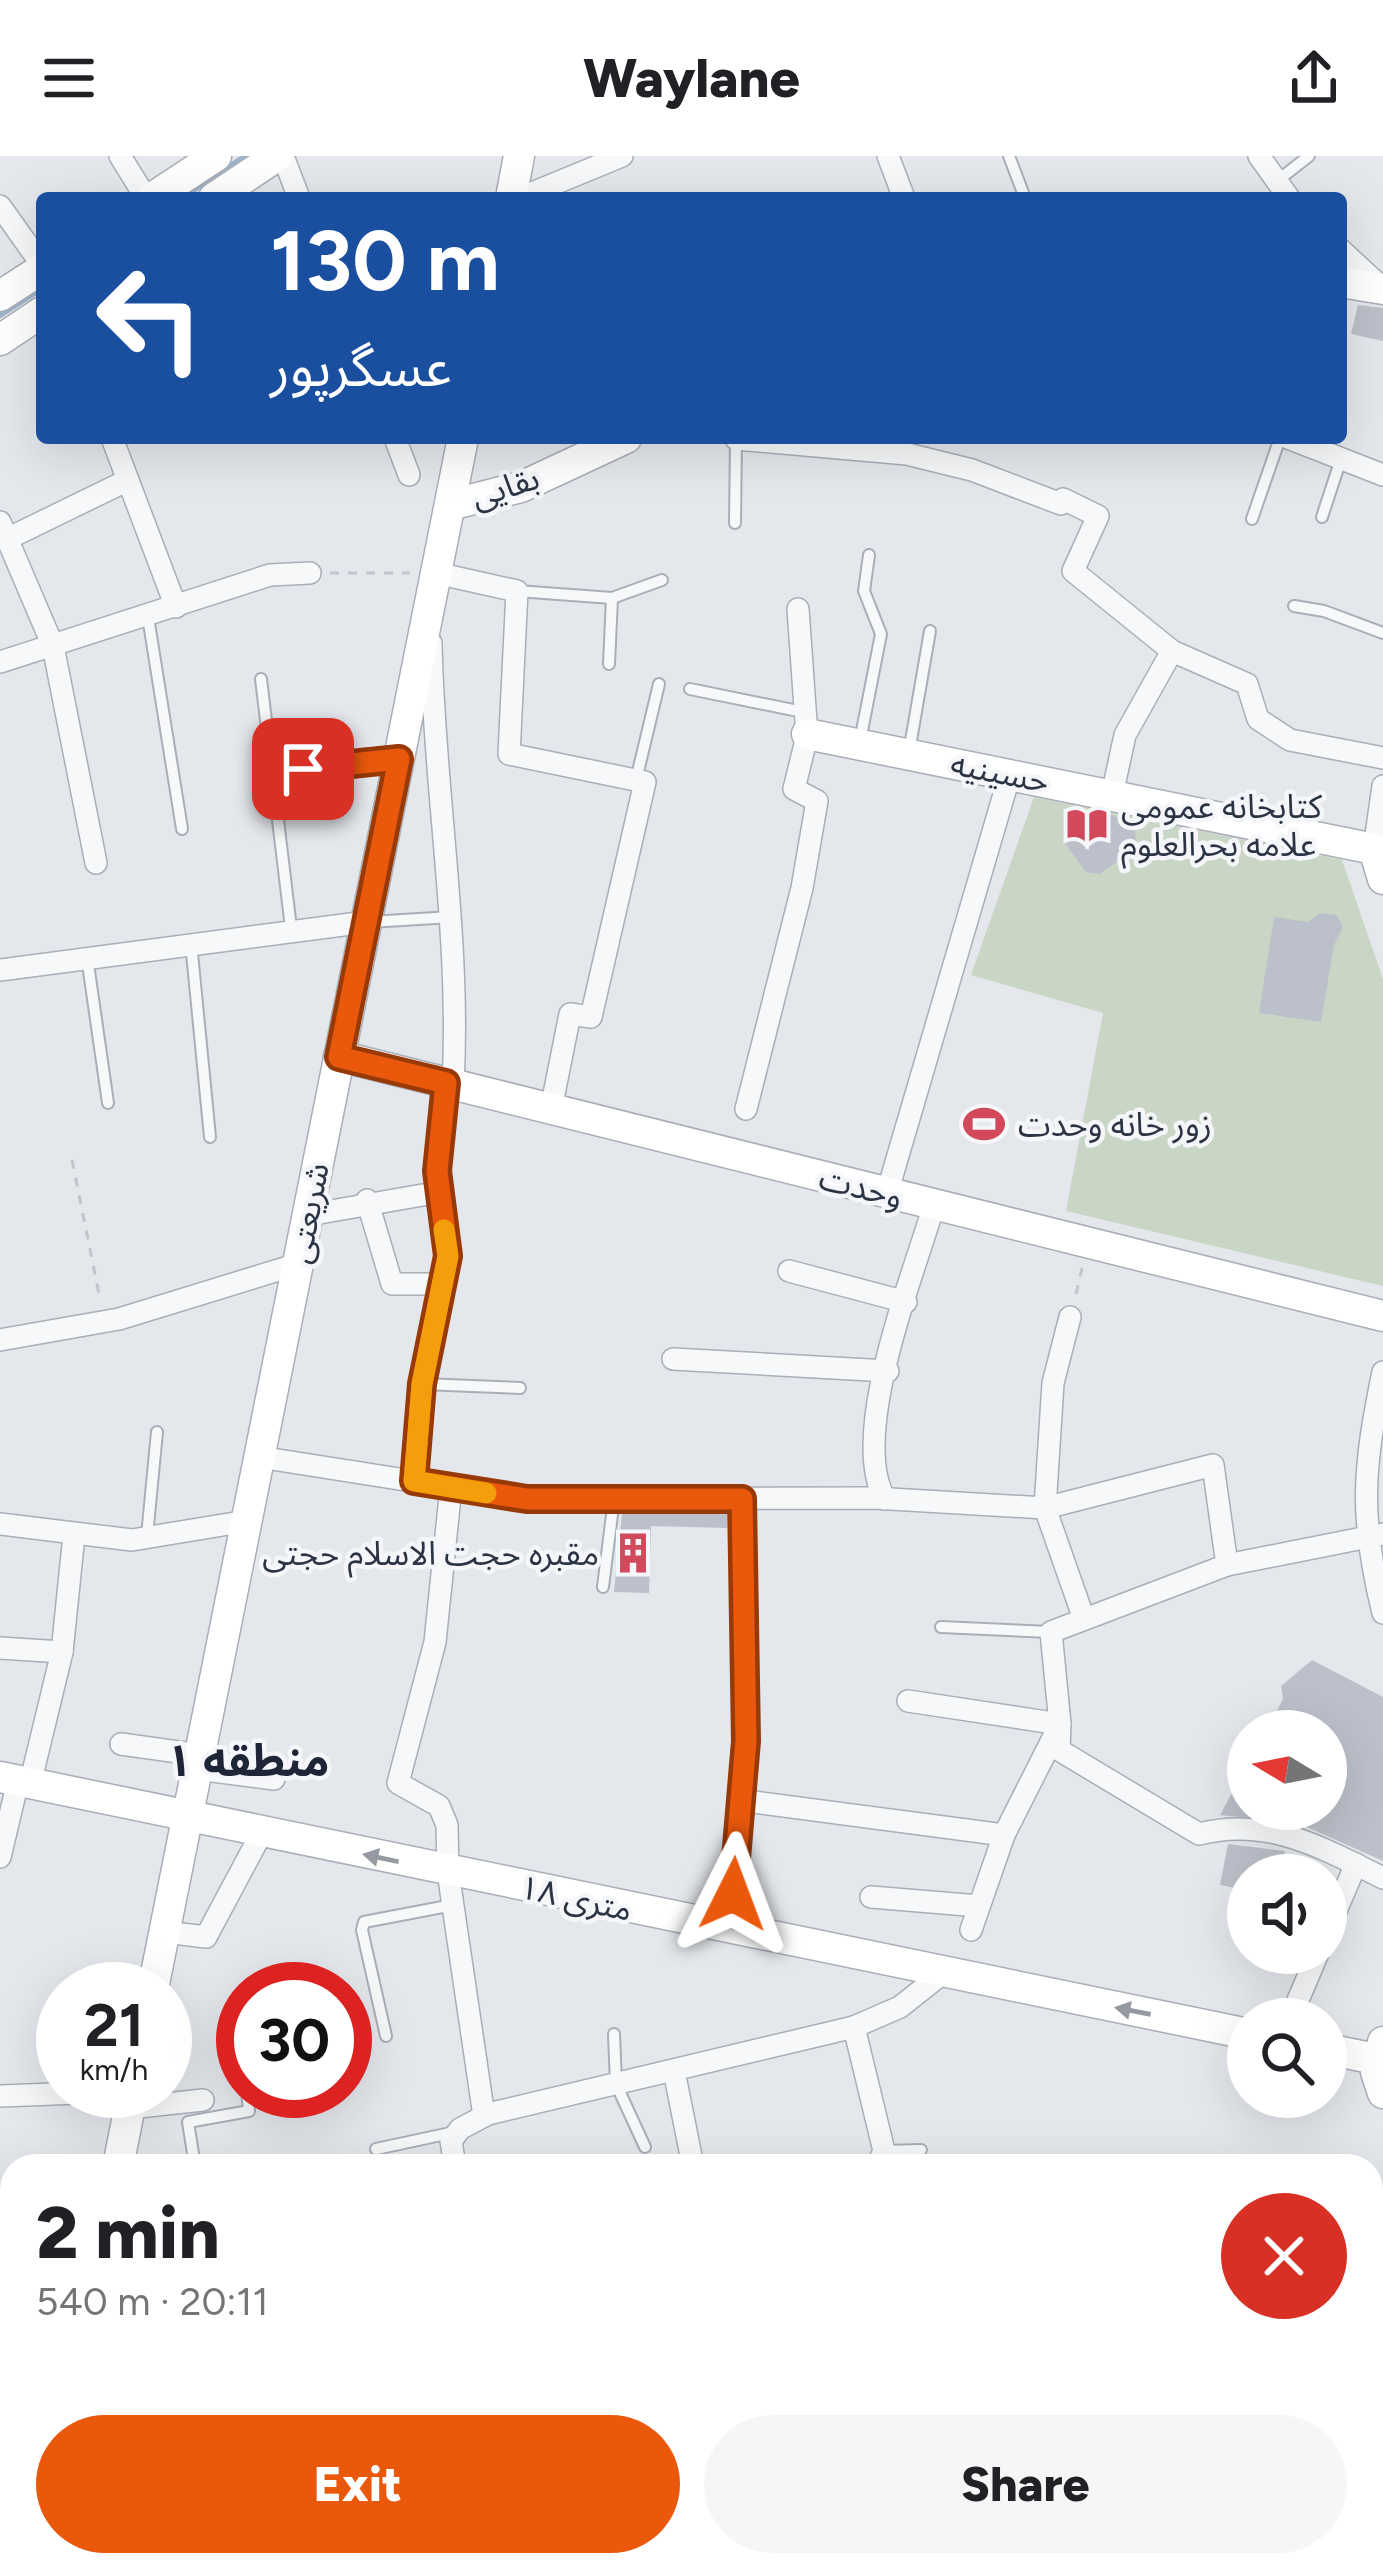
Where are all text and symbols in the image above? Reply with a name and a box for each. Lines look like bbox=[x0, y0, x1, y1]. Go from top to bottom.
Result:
icon: menu bbox=[36, 45, 102, 111]
icon: share bbox=[1281, 45, 1347, 111]
text: Waylane bbox=[583, 46, 800, 111]
text: 130 m bbox=[270, 210, 500, 311]
icon: left bbox=[72, 240, 228, 396]
text: عسگرپور bbox=[270, 335, 452, 400]
street label: بقایی bbox=[466, 458, 544, 516]
pin bbox=[252, 718, 354, 820]
icon: arrive bbox=[270, 736, 336, 802]
street label: حسینیه bbox=[947, 743, 1053, 801]
place label: کتابخانه عمومی علامه بحرالعلوم bbox=[1121, 787, 1322, 869]
library icon: کتابخانه عمومی علامه بحرالعلوم bbox=[1064, 802, 1110, 848]
sports icon: زور خانه وحدت bbox=[961, 1101, 1007, 1147]
place label: زور خانه وحدت bbox=[1018, 1105, 1212, 1144]
street label: وحدت bbox=[815, 1158, 907, 1216]
street label: شریعتی bbox=[279, 1159, 337, 1267]
building icon: مقبره حجت الاسلام حجتی bbox=[610, 1530, 656, 1576]
place label: مقبره حجت الاسلام حجتی bbox=[262, 1534, 599, 1578]
north arrow bbox=[1227, 1710, 1347, 1830]
map controls bbox=[1227, 1710, 1347, 2118]
district label: منطقه ۱ bbox=[166, 1733, 330, 1787]
position arrow bbox=[670, 1831, 796, 1957]
one-way arrow bbox=[361, 1848, 399, 1867]
button: sound bbox=[1227, 1854, 1347, 1974]
street label: ۱۸ متری bbox=[516, 1867, 636, 1929]
speed limit sign: 30 bbox=[216, 1962, 372, 2118]
text: 21 bbox=[84, 1989, 144, 2061]
button: search bbox=[1227, 1998, 1347, 2118]
one-way arrow bbox=[1114, 2001, 1152, 2020]
text: km/h bbox=[80, 2051, 148, 2088]
text: 2 min bbox=[36, 2190, 220, 2276]
button: close bbox=[1221, 2193, 1347, 2319]
text: 540 m · 20:11 bbox=[36, 2278, 269, 2325]
button: Exit bbox=[36, 2415, 680, 2553]
button: Share bbox=[704, 2415, 1347, 2553]

